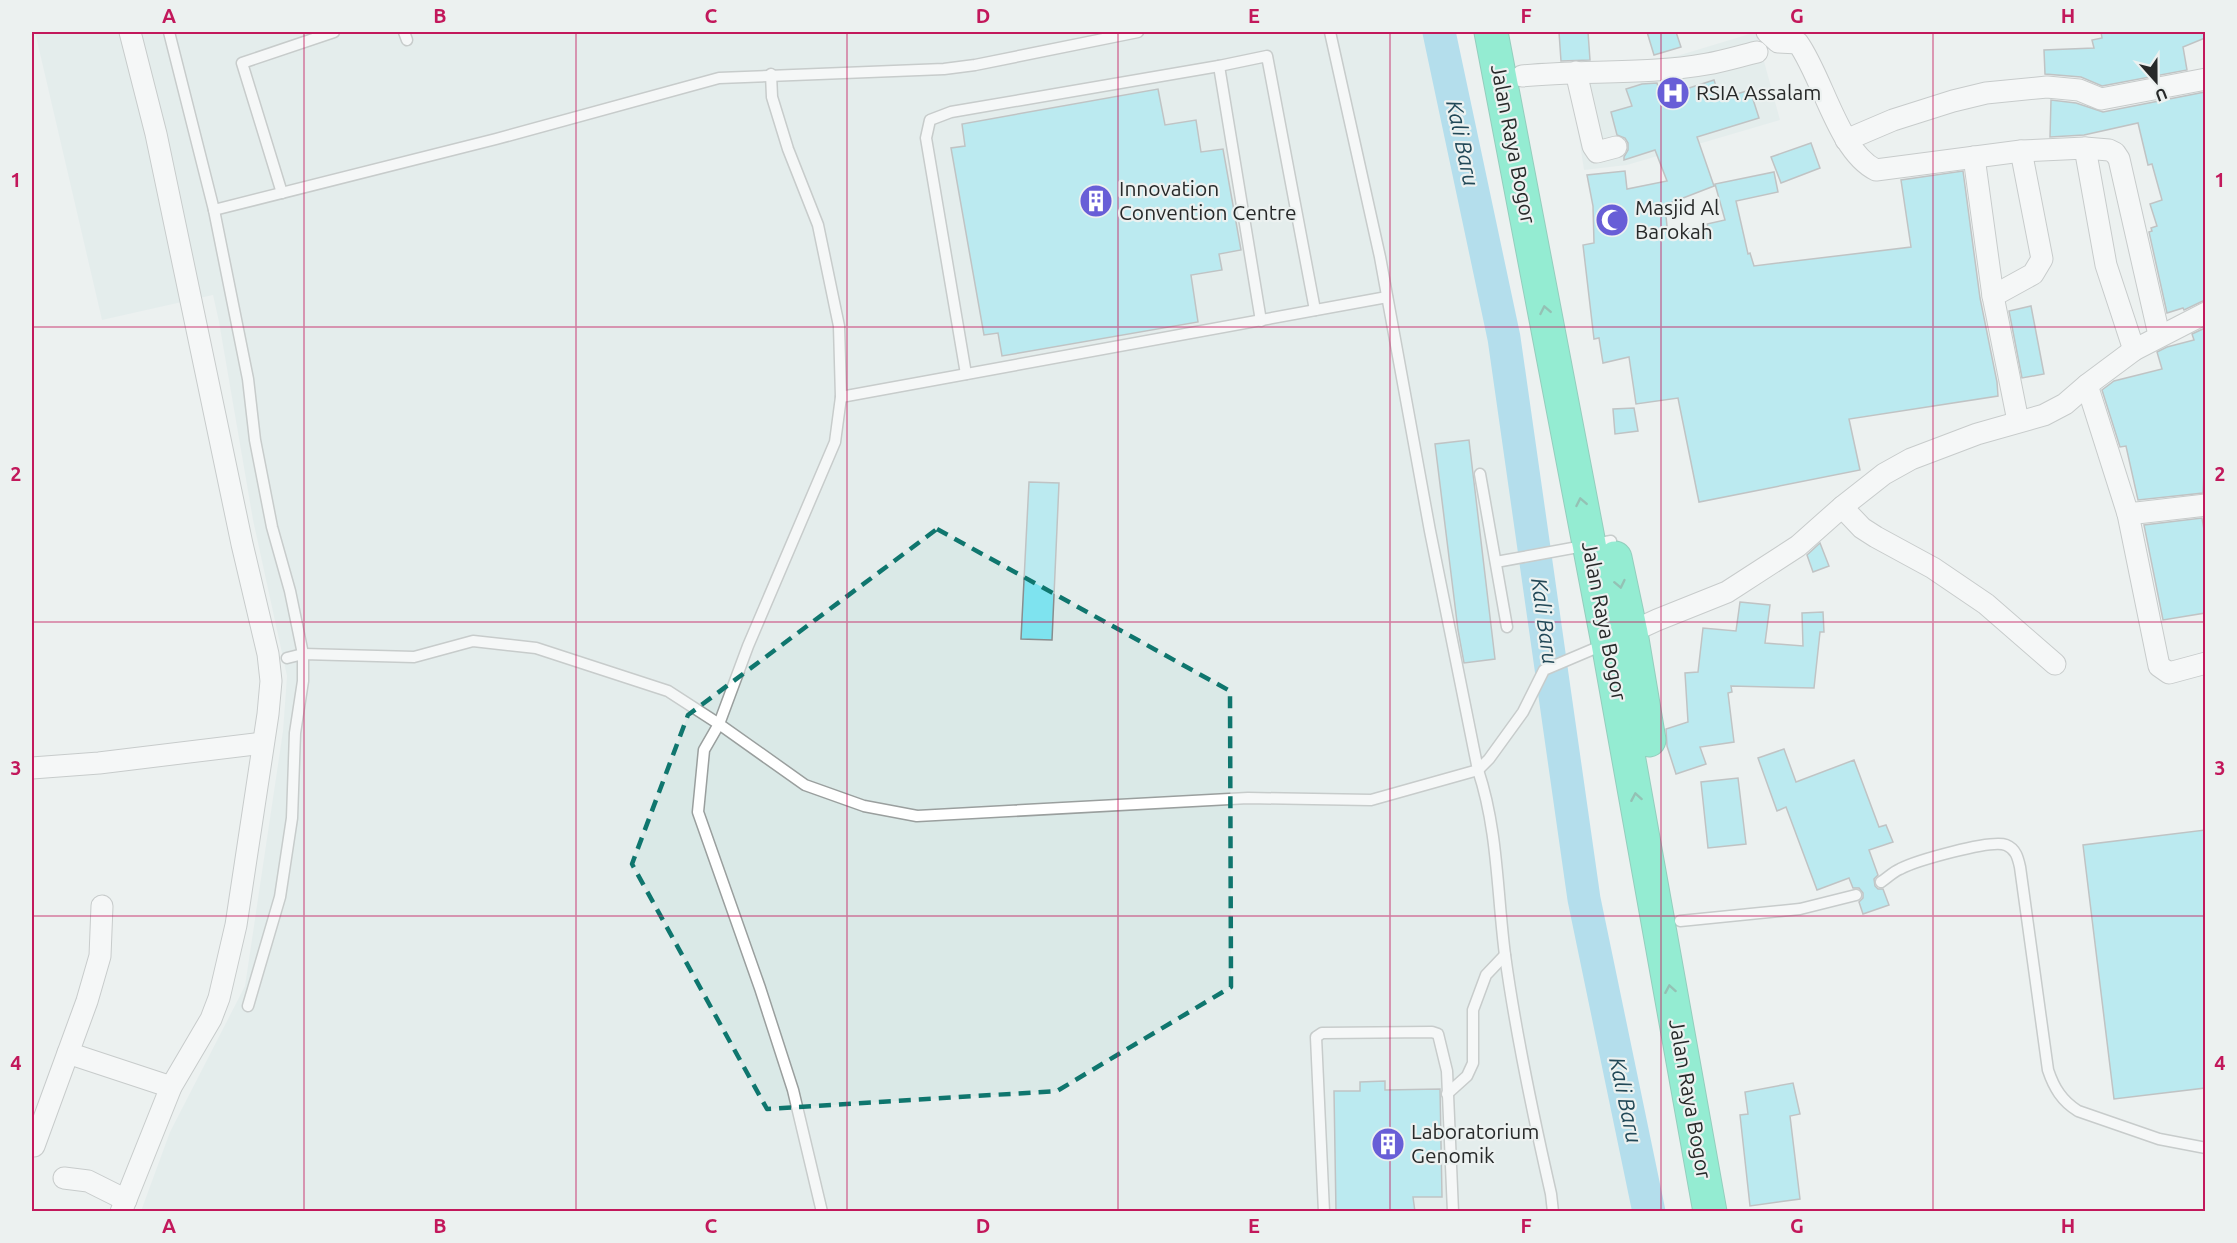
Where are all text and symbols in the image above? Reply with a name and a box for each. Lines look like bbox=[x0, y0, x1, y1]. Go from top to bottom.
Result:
text: A bbox=[162, 4, 176, 27]
text: B bbox=[433, 4, 447, 27]
text: C bbox=[705, 4, 718, 27]
text: D bbox=[976, 4, 990, 27]
text: E bbox=[1248, 4, 1260, 27]
text: F bbox=[1520, 4, 1532, 27]
text: G bbox=[1790, 4, 1804, 27]
text: H bbox=[2061, 4, 2075, 27]
north arrow bbox=[2126, 51, 2186, 111]
street label: Jalan Raya Bogor bbox=[1487, 62, 1541, 226]
hospital icon: RSIA Assalam bbox=[1655, 75, 1691, 111]
place label: RSIA Assalam bbox=[1696, 80, 1821, 104]
text: U bbox=[2153, 85, 2170, 105]
water label: Kali Baru bbox=[1442, 98, 1485, 188]
text: 1 bbox=[10, 168, 22, 191]
text: 1 bbox=[2214, 168, 2226, 191]
place label: Innovation Convention Centre bbox=[1119, 176, 1297, 224]
building icon: Innovation Convention Centre bbox=[1078, 183, 1114, 219]
place label: Masjid Al Barokah bbox=[1635, 195, 1720, 243]
mosque icon: Masjid Al Barokah bbox=[1594, 202, 1630, 238]
one-way arrow bbox=[1539, 305, 1552, 315]
text: 2 bbox=[10, 462, 22, 485]
text: 2 bbox=[2214, 462, 2226, 485]
one-way arrow bbox=[1575, 497, 1588, 507]
street label: Jalan Raya Bogor bbox=[1578, 539, 1632, 703]
water label: Kali Baru bbox=[1527, 576, 1564, 666]
one-way arrow bbox=[1613, 579, 1626, 589]
text: 3 bbox=[10, 756, 22, 779]
text: 3 bbox=[2214, 756, 2226, 779]
one-way arrow bbox=[1630, 792, 1643, 802]
one-way arrow bbox=[1664, 984, 1677, 994]
street label: Jalan Raya Bogor bbox=[1665, 1017, 1717, 1181]
text: 4 bbox=[10, 1051, 22, 1074]
text: 4 bbox=[2214, 1051, 2226, 1074]
water label: Kali Baru bbox=[1605, 1055, 1648, 1145]
place label: Laboratorium Genomik bbox=[1411, 1119, 1539, 1167]
building icon: Laboratorium Genomik bbox=[1370, 1126, 1406, 1162]
text: A bbox=[162, 1214, 176, 1237]
text: B bbox=[433, 1214, 447, 1237]
text: C bbox=[705, 1214, 718, 1237]
text: D bbox=[976, 1214, 990, 1237]
text: E bbox=[1248, 1214, 1260, 1237]
text: F bbox=[1520, 1214, 1532, 1237]
text: G bbox=[1790, 1214, 1804, 1237]
text: H bbox=[2061, 1214, 2075, 1237]

